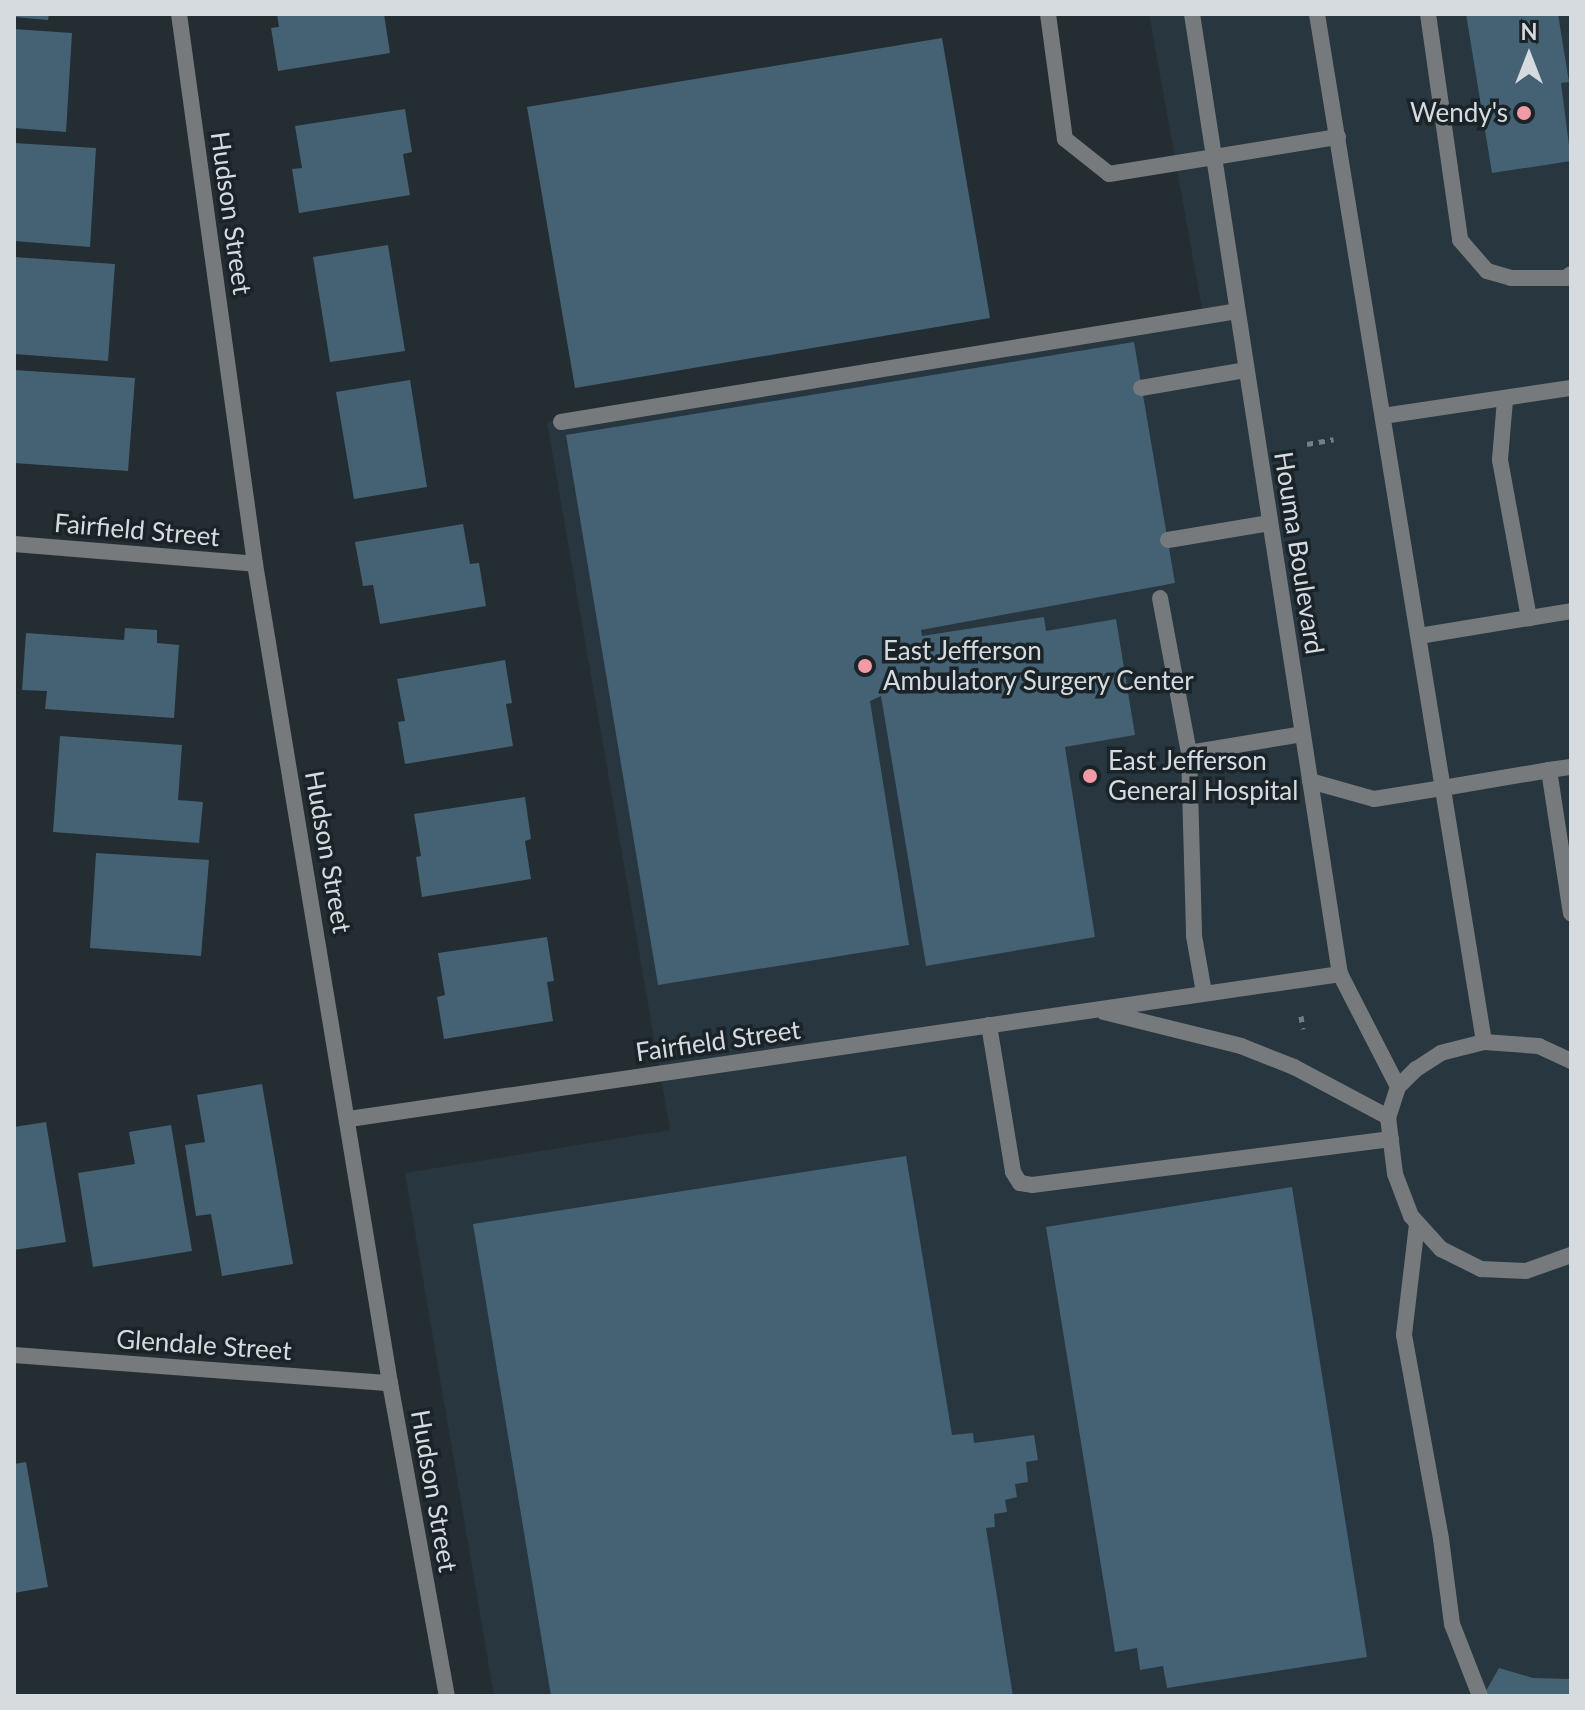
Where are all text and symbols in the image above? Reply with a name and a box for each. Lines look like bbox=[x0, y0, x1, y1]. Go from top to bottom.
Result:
north arrow bbox=[1489, 16, 1569, 96]
text: N bbox=[1521, 18, 1537, 45]
place label: Wendy's bbox=[1410, 97, 1508, 129]
marker: Wendy's bbox=[1515, 104, 1533, 122]
street label: Hudson Street bbox=[204, 129, 258, 297]
street label: Houma Boulevard bbox=[1268, 449, 1330, 657]
street label: Fairfield Street bbox=[53, 507, 221, 553]
place label: East Jefferson Ambulatory Surgery Center bbox=[883, 635, 1195, 696]
marker: East Jefferson Ambulatory Surgery Center bbox=[854, 655, 876, 677]
place label: East Jefferson General Hospital bbox=[1108, 745, 1298, 806]
marker: East Jefferson General Hospital bbox=[1079, 765, 1101, 787]
street label: Hudson Street bbox=[298, 768, 358, 936]
street label: Fairfield Street bbox=[634, 1014, 802, 1068]
street label: Glendale Street bbox=[115, 1323, 293, 1367]
street label: Hudson Street bbox=[404, 1407, 464, 1575]

